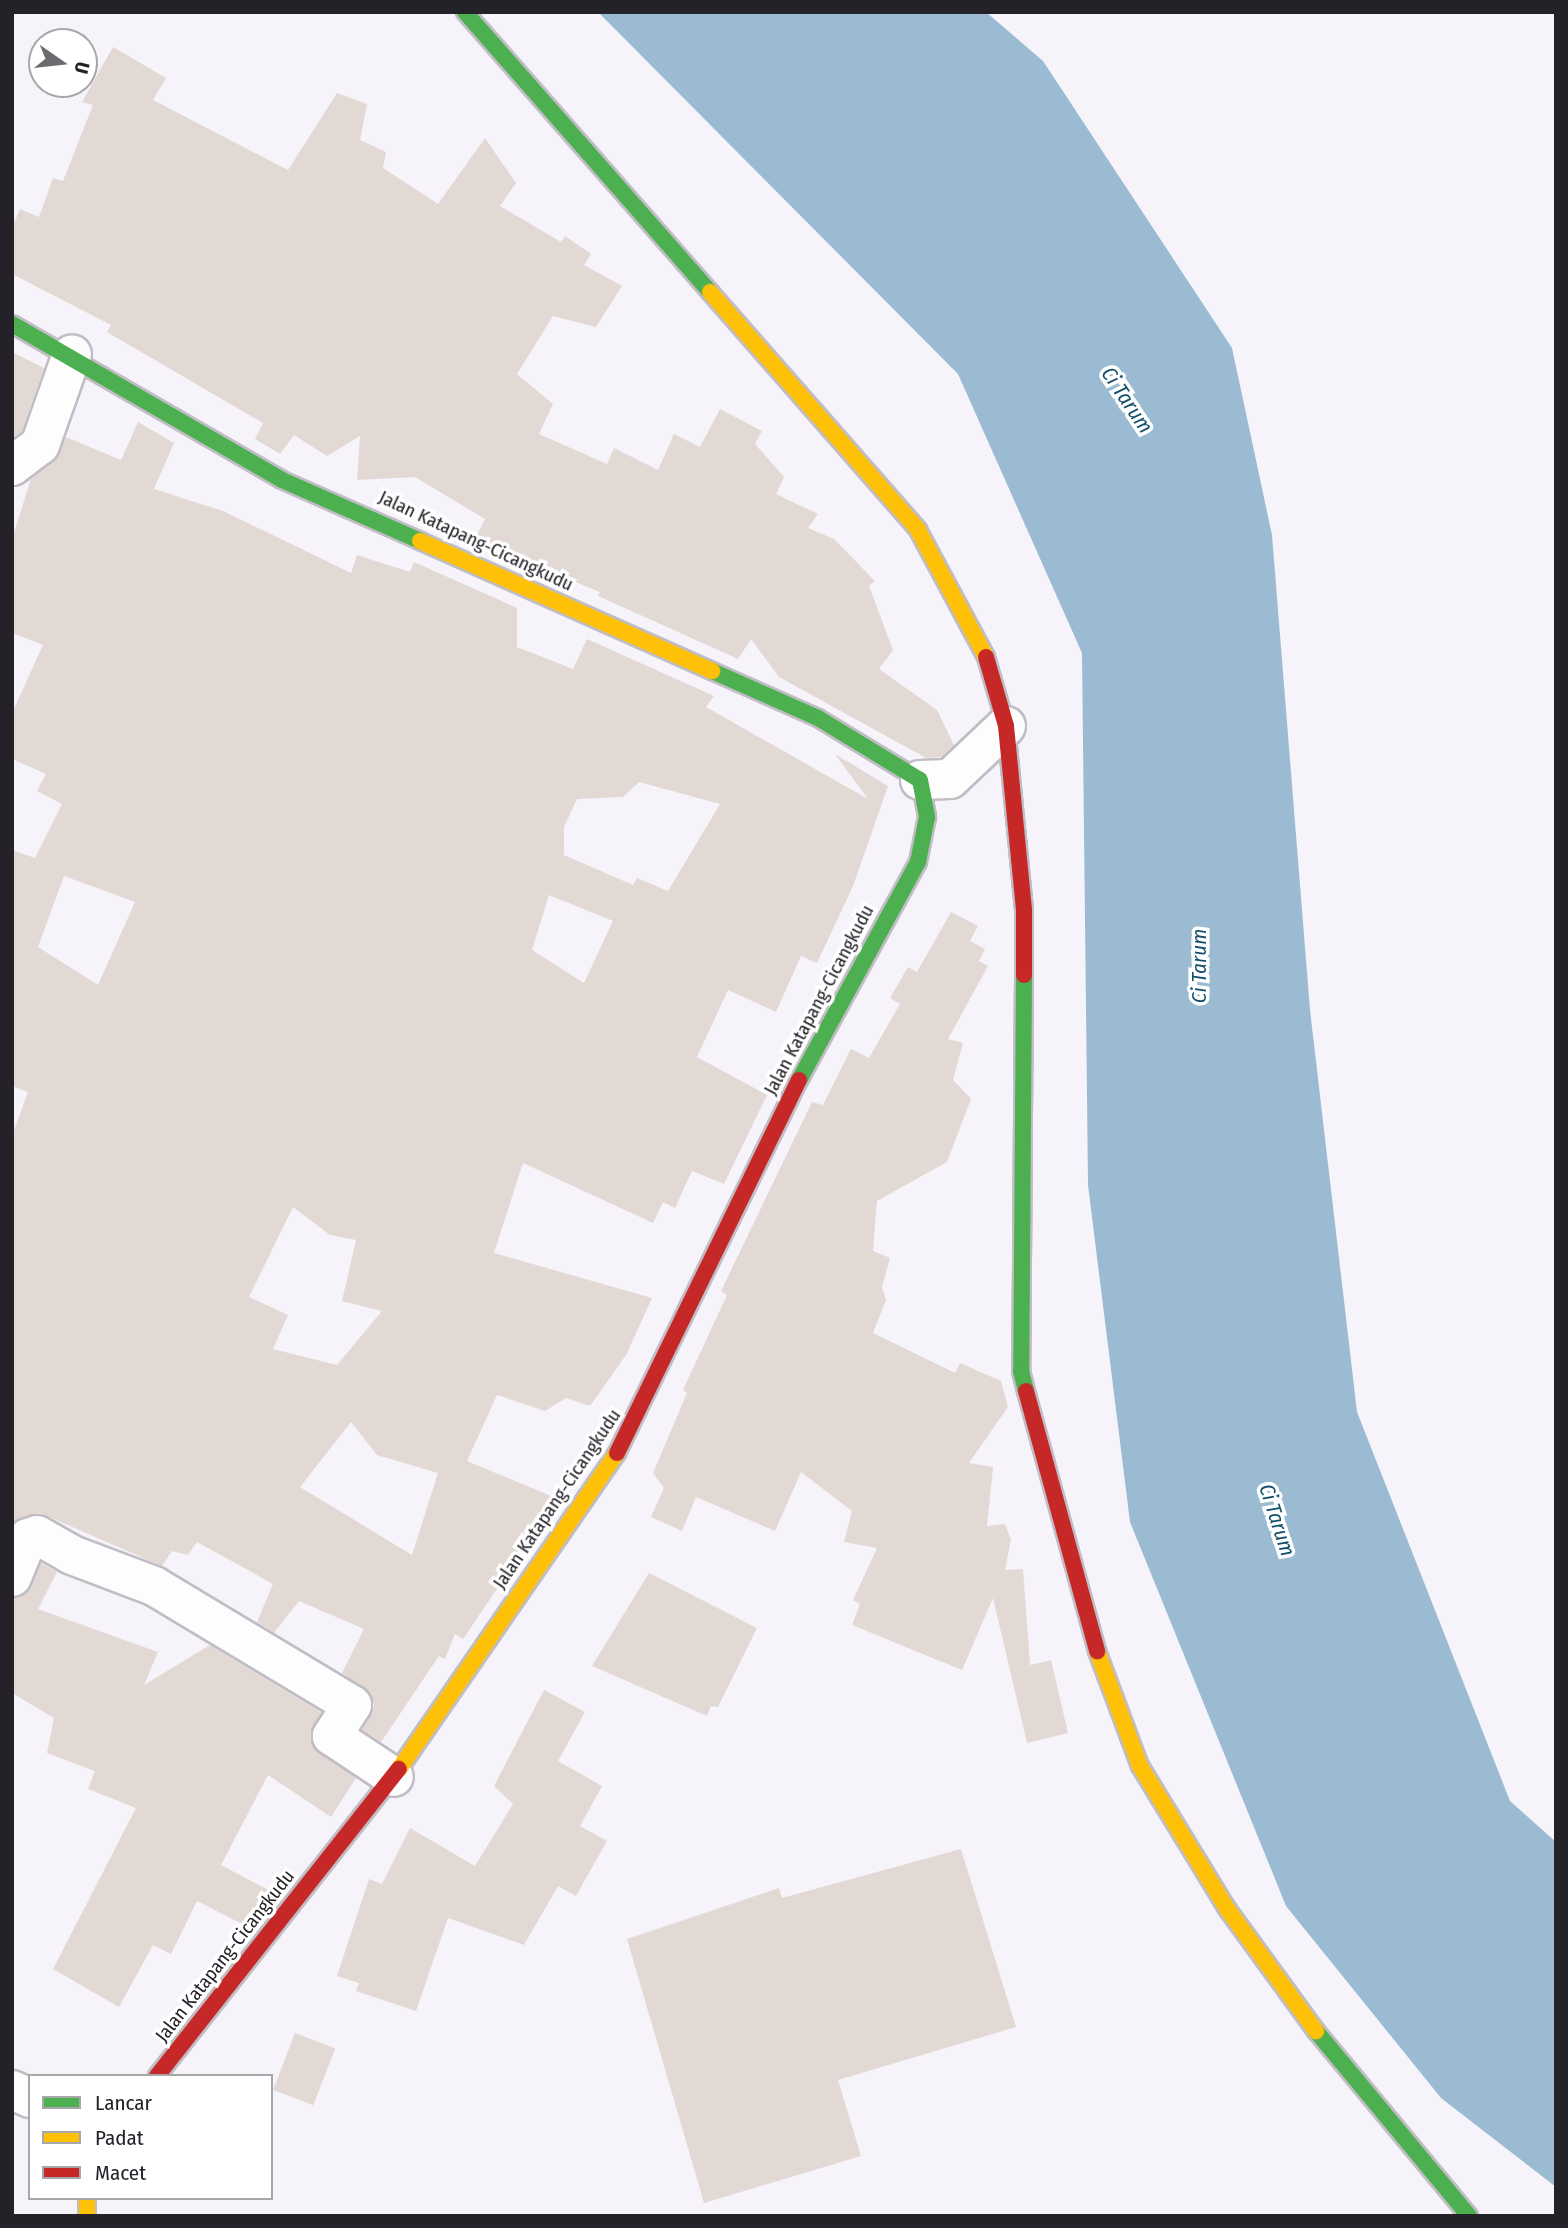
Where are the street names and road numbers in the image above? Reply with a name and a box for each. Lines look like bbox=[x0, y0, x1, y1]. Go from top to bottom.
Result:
street label: Jalan Katapang-Cicangkudu bbox=[375, 486, 577, 596]
street label: Jalan Katapang-Cicangkudu bbox=[759, 901, 879, 1099]
street label: Jalan Katapang-Cicangkudu bbox=[488, 1405, 626, 1593]
street label: Jalan Katapang-Cicangkudu bbox=[151, 1865, 299, 2047]

